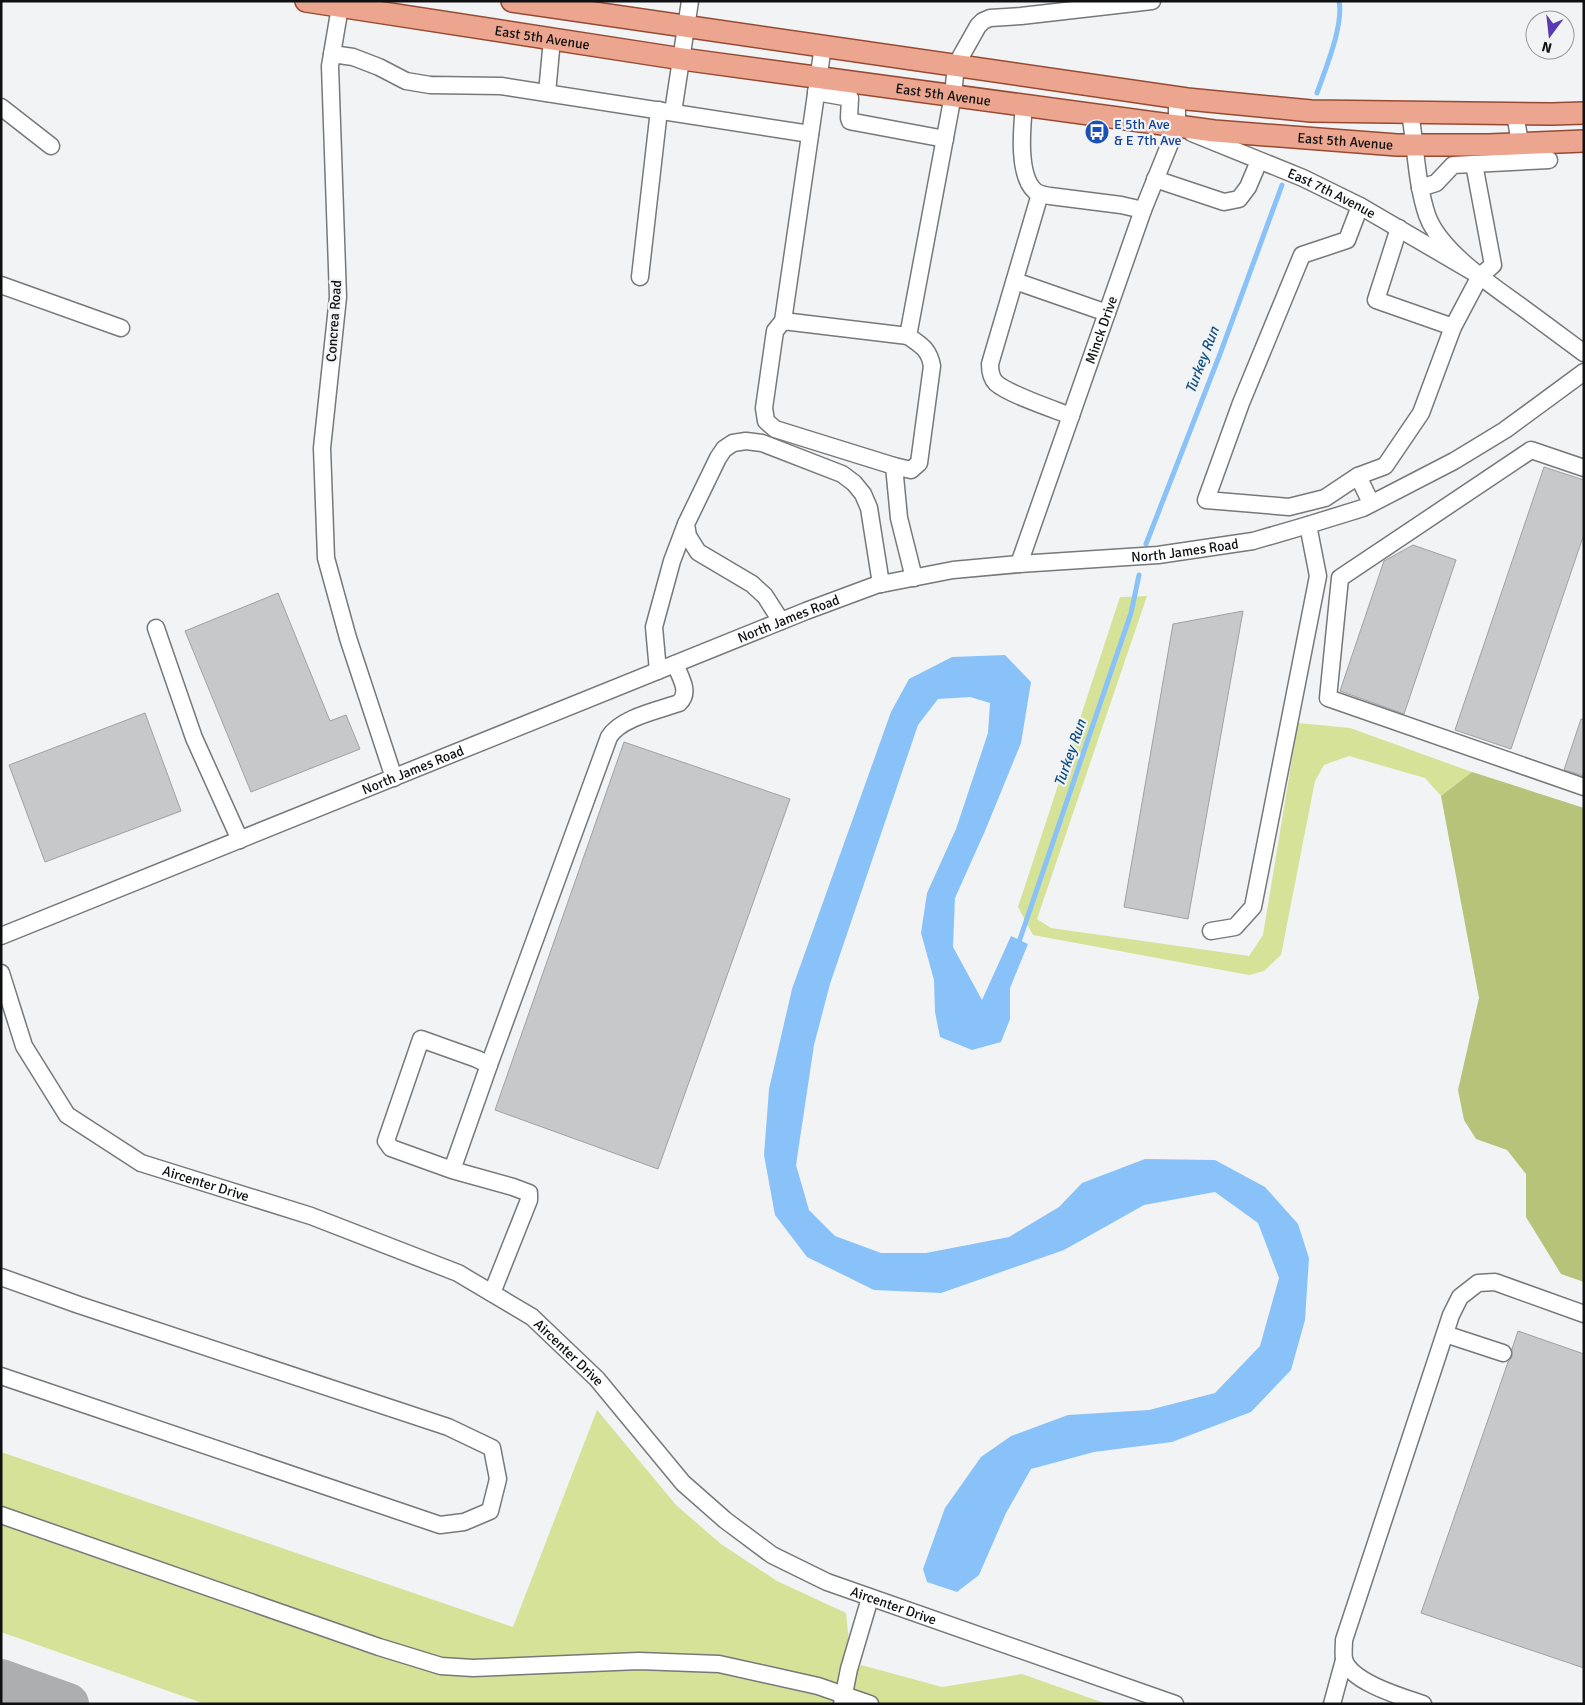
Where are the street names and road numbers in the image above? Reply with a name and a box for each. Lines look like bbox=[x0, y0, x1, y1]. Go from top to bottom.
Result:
street label: East 5th Avenue bbox=[493, 22, 591, 53]
street label: East 5th Avenue bbox=[894, 79, 992, 109]
street label: East 5th Avenue bbox=[1297, 129, 1394, 153]
street label: East 7th Avenue bbox=[1285, 164, 1379, 222]
street label: Concrea Road bbox=[323, 280, 345, 362]
street label: Minck Drive bbox=[1081, 294, 1121, 366]
street label: North James Road bbox=[1131, 535, 1240, 565]
street label: North James Road bbox=[735, 591, 842, 646]
street label: North James Road bbox=[359, 742, 466, 798]
street label: Aircenter Drive bbox=[160, 1162, 251, 1205]
street label: Aircenter Drive bbox=[531, 1315, 608, 1389]
street label: Aircenter Drive bbox=[848, 1582, 939, 1628]

